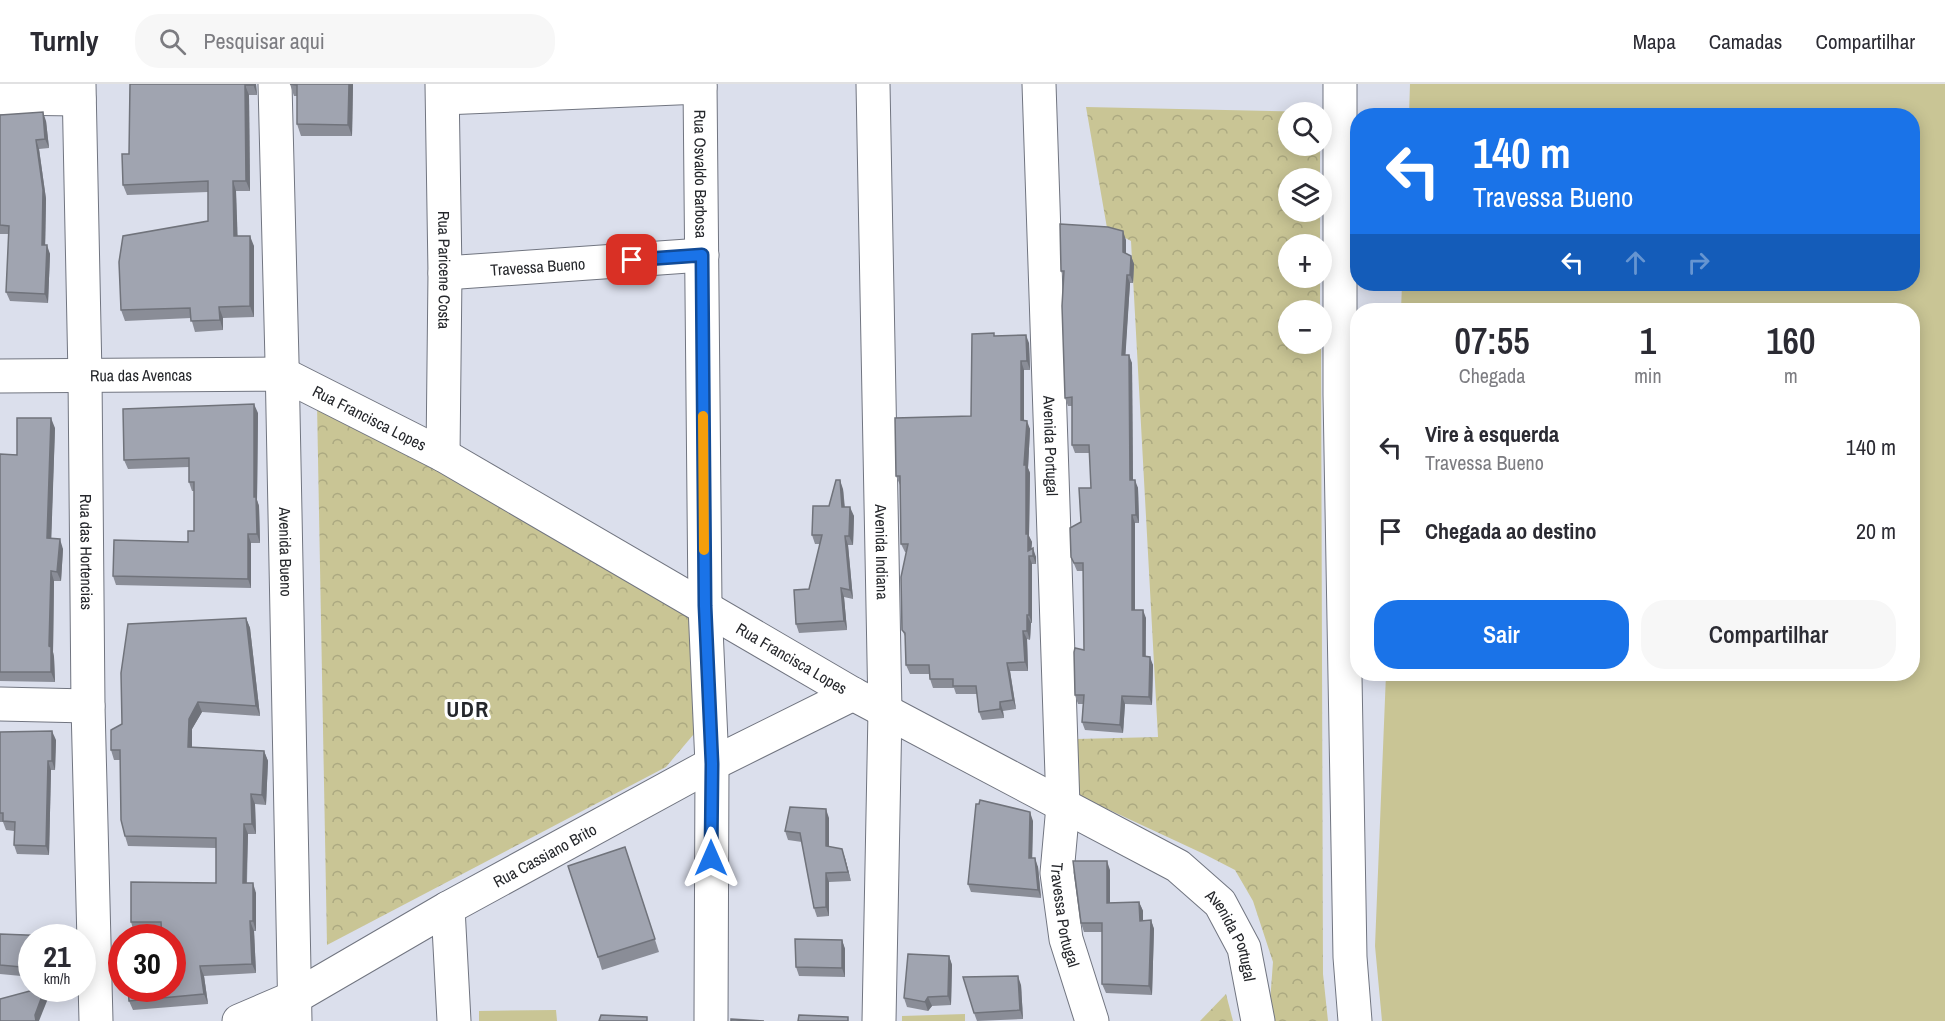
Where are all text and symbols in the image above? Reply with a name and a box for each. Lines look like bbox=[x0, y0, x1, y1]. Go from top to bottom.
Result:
search box bbox=[135, 14, 555, 68]
text: Turnly bbox=[30, 22, 99, 60]
icon: search bbox=[156, 25, 189, 58]
text: Pesquisar aqui bbox=[204, 26, 325, 56]
text: Mapa bbox=[1633, 27, 1676, 56]
text: Camadas bbox=[1709, 27, 1782, 56]
text: Compartilhar bbox=[1815, 27, 1915, 56]
map controls bbox=[1278, 102, 1332, 354]
button: search bbox=[1278, 102, 1332, 156]
street label: Rua Osvaldo Barbosa bbox=[689, 110, 712, 239]
text: 140 m bbox=[1473, 125, 1571, 181]
icon: left bbox=[1374, 132, 1452, 210]
button: layers bbox=[1278, 168, 1332, 222]
text: Travessa Bueno bbox=[1473, 179, 1633, 215]
street label: Rua Paricene Costa bbox=[433, 211, 456, 330]
pin bbox=[606, 234, 657, 285]
button: + bbox=[1278, 234, 1332, 288]
icon: arrive bbox=[615, 243, 648, 276]
icon: left bbox=[1556, 246, 1589, 279]
icon: ahead bbox=[1619, 246, 1652, 279]
icon: right bbox=[1682, 246, 1715, 279]
street label: Travessa Bueno bbox=[490, 252, 586, 281]
button: − bbox=[1278, 300, 1332, 354]
text: 07:55 bbox=[1455, 317, 1530, 365]
text: 1 bbox=[1640, 317, 1656, 365]
text: 160 bbox=[1766, 317, 1815, 365]
text: Chegada bbox=[1459, 362, 1525, 389]
text: min bbox=[1634, 362, 1662, 389]
text: m bbox=[1784, 362, 1798, 389]
street label: Rua das Avencas bbox=[90, 364, 192, 386]
street label: Rua Francisca Lopes bbox=[309, 380, 430, 456]
street label: Avenida Portugal bbox=[1038, 394, 1064, 496]
text: Vire à esquerda bbox=[1425, 419, 1559, 449]
icon: left bbox=[1374, 431, 1407, 464]
text: 140 m bbox=[1846, 432, 1896, 462]
text: Travessa Bueno bbox=[1425, 449, 1544, 476]
street label: Rua das Hortencias bbox=[75, 494, 98, 610]
street label: Avenida Indiana bbox=[870, 503, 894, 601]
street label: Avenida Bueno bbox=[274, 506, 298, 597]
icon: arrive bbox=[1374, 515, 1407, 548]
text: Chegada ao destino bbox=[1425, 516, 1596, 546]
text: 20 m bbox=[1856, 516, 1896, 546]
button: Sair bbox=[1374, 600, 1629, 669]
button: Compartilhar bbox=[1641, 600, 1896, 669]
street label: Rua Francisca Lopes bbox=[732, 617, 851, 699]
district label: UDR bbox=[446, 694, 490, 724]
street label: Rua Cassiano Brito bbox=[489, 818, 600, 892]
position arrow bbox=[679, 826, 743, 890]
street label: Travessa Portugal bbox=[1046, 861, 1085, 970]
street label: Avenida Portugal bbox=[1200, 884, 1261, 983]
speed limit sign: 30 bbox=[108, 924, 186, 1002]
text: 21 bbox=[43, 936, 71, 976]
text: km/h bbox=[44, 968, 70, 989]

